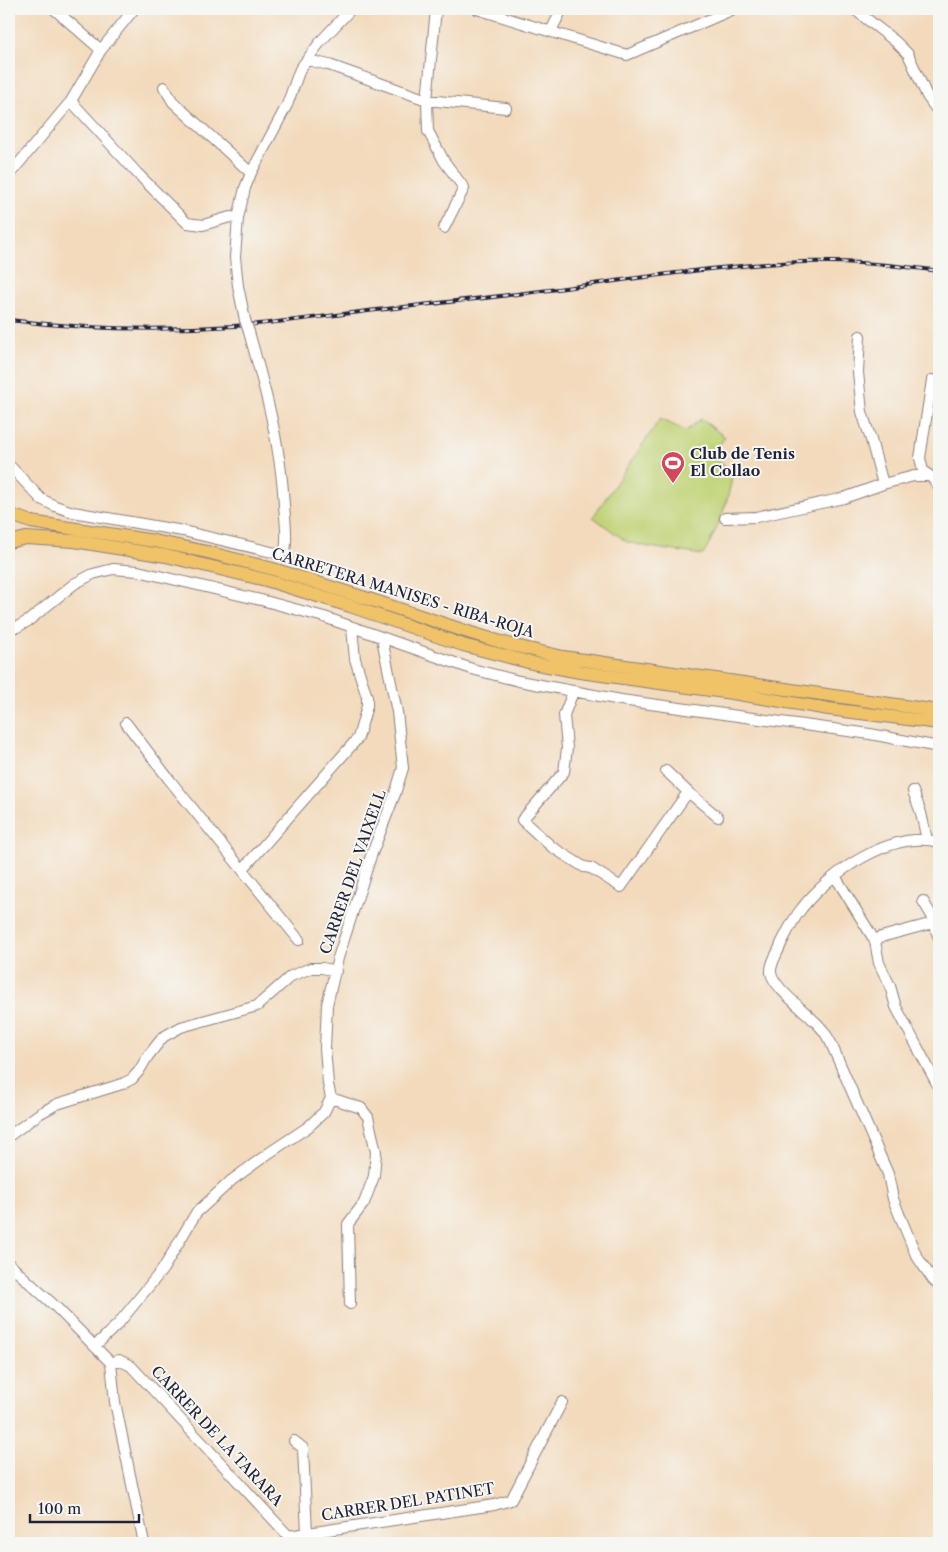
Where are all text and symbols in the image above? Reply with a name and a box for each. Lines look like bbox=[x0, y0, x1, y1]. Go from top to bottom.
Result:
place label: Club de Tenis El Collao bbox=[690, 444, 795, 480]
sports icon: Club de Tenis El Collao bbox=[660, 450, 686, 484]
street label: CARRETERA MANISES - RIBA-ROJA bbox=[270, 543, 538, 642]
street label: CARRER DEL VAIXELL bbox=[315, 787, 390, 957]
street label: CARRER DE LA TARARA bbox=[147, 1362, 288, 1510]
street label: CARRER DEL PATINET bbox=[320, 1478, 497, 1525]
scale bar bbox=[30, 1492, 139, 1524]
text: 100 m bbox=[38, 1499, 81, 1518]

